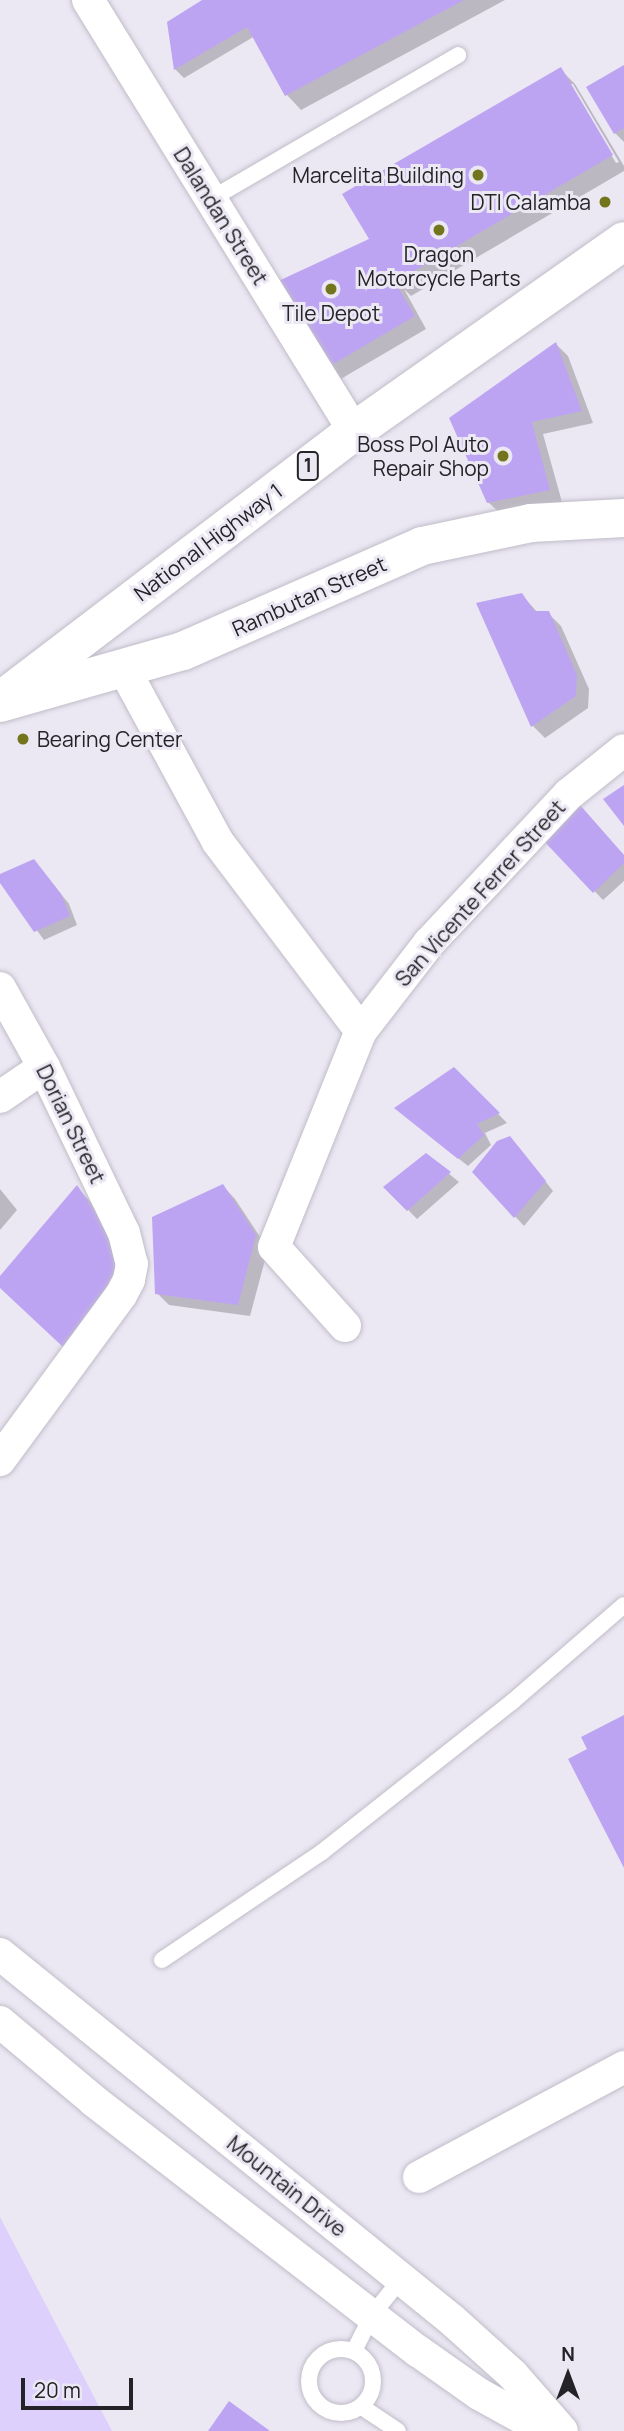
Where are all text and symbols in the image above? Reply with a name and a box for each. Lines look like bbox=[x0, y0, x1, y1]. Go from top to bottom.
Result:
street label: Dalandan Street bbox=[169, 143, 273, 289]
place label: Marcelita Building bbox=[292, 162, 464, 188]
marker: Marcelita Building bbox=[470, 167, 486, 183]
place label: DTI Calamba bbox=[471, 189, 591, 215]
marker: DTI Calamba bbox=[597, 194, 613, 210]
marker: Dragon Motorcycle Parts bbox=[431, 222, 447, 238]
place label: Dragon Motorcycle Parts bbox=[357, 241, 521, 291]
marker: Tile Depot bbox=[323, 281, 339, 297]
place label: Tile Depot bbox=[282, 300, 380, 326]
place label: Boss Pol Auto Repair Shop bbox=[357, 431, 489, 481]
marker: Boss Pol Auto Repair Shop bbox=[495, 448, 511, 464]
road number: 1 bbox=[296, 450, 320, 481]
street label: National Highway 1 bbox=[129, 478, 287, 606]
street label: Rambutan Street bbox=[228, 551, 390, 641]
place label: Bearing Center bbox=[37, 726, 182, 752]
marker: Bearing Center bbox=[15, 731, 31, 747]
street label: San Vicente Ferrer Street bbox=[390, 795, 570, 991]
street label: Dorian Street bbox=[31, 1060, 111, 1188]
street label: Mountain Drive bbox=[222, 2130, 352, 2242]
north arrow bbox=[533, 2340, 603, 2410]
text: N bbox=[561, 2341, 575, 2367]
scale bar bbox=[24, 2364, 136, 2408]
text: 20 m bbox=[34, 2376, 81, 2404]

